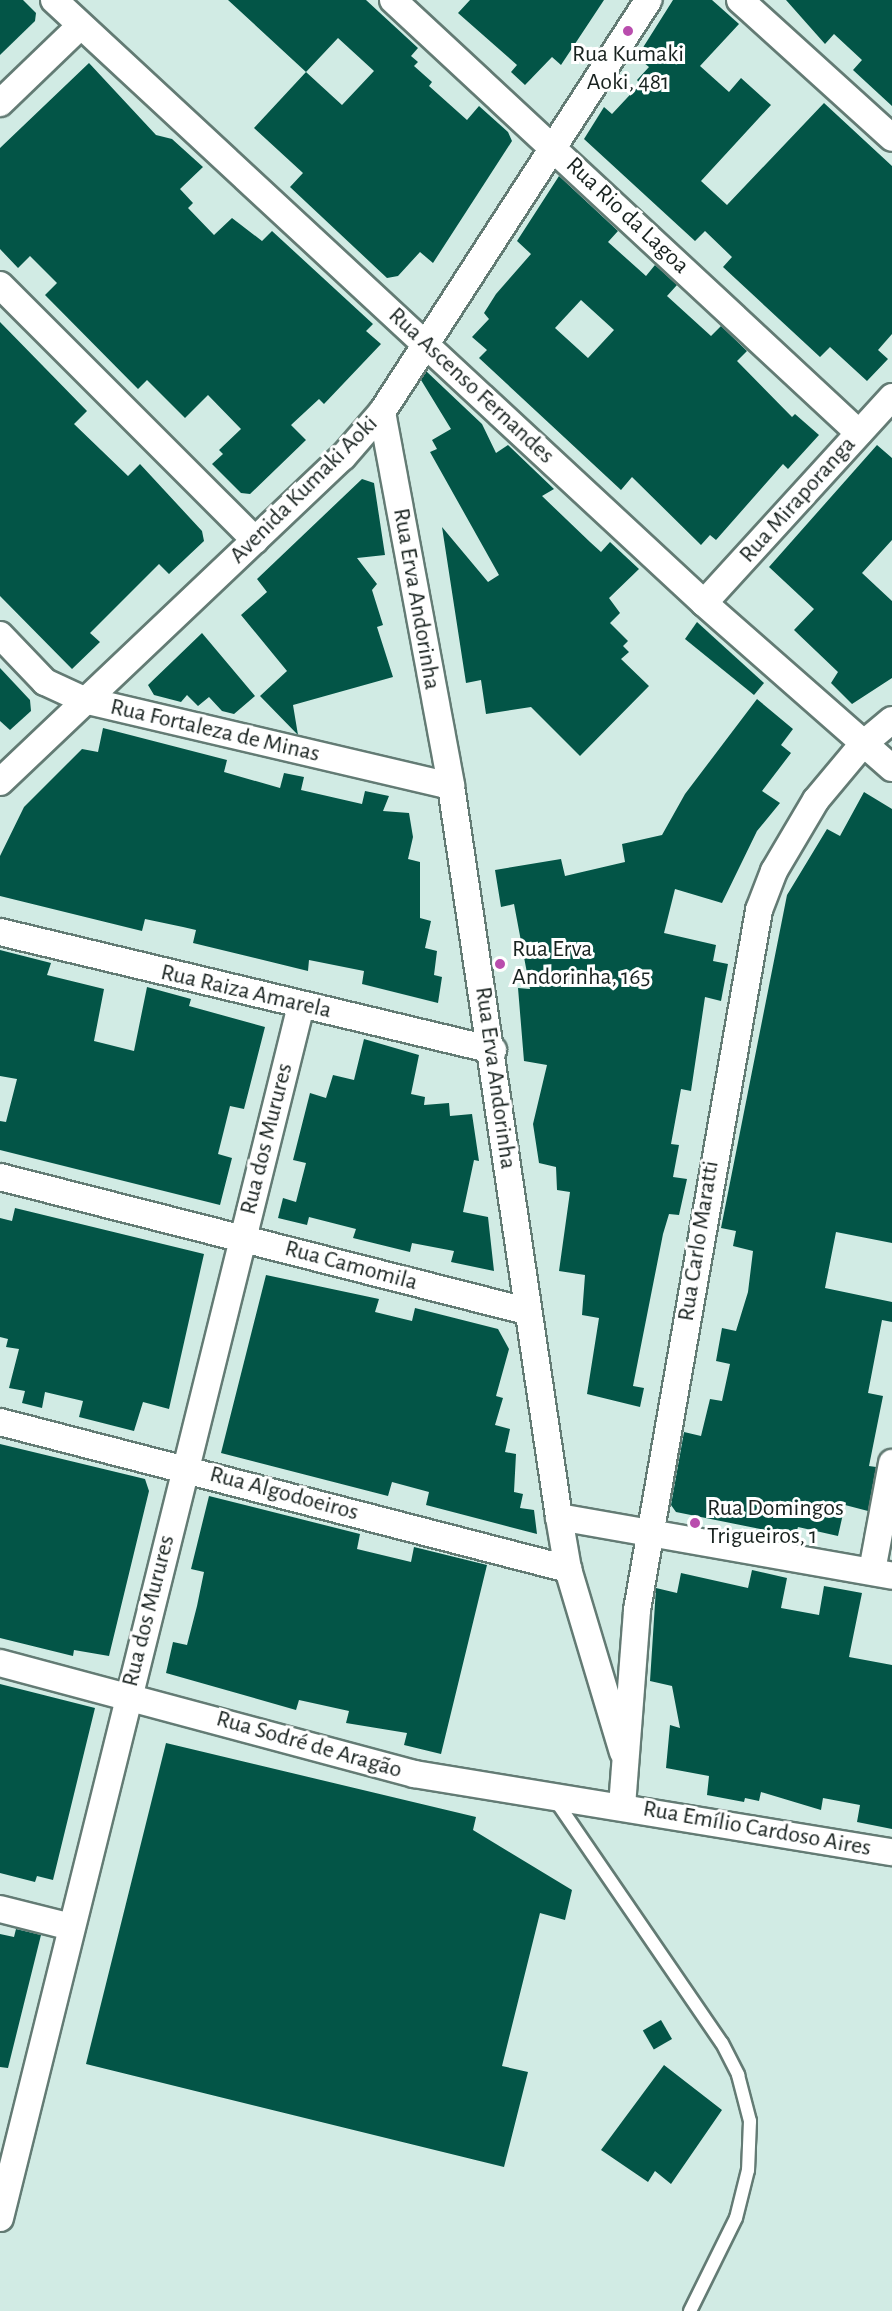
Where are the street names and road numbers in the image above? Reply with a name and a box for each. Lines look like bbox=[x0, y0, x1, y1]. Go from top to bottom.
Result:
street label: Rua Rio da Lagoa bbox=[559, 152, 695, 280]
street label: Rua Ascenso Fernandes bbox=[382, 302, 560, 470]
street label: Avenida Kumaki Aoki bbox=[224, 410, 384, 570]
street label: Rua Miraporanga bbox=[734, 431, 862, 569]
street label: Rua Erva Andorinha bbox=[386, 506, 446, 692]
street label: Rua Fortaleza de Minas bbox=[107, 693, 323, 769]
street label: Rua Raiza Amarela bbox=[158, 958, 334, 1026]
street label: Rua Erva Andorinha bbox=[468, 985, 522, 1171]
street label: Rua dos Murures bbox=[234, 1060, 300, 1218]
street label: Rua Carlo Maratti bbox=[672, 1159, 726, 1323]
street label: Rua Camomila bbox=[281, 1234, 421, 1298]
street label: Rua Algodoeiros bbox=[206, 1460, 362, 1528]
street label: Rua dos Murures bbox=[116, 1532, 182, 1690]
street label: Rua Sodré de Aragão bbox=[213, 1705, 405, 1785]
street label: Rua Emílio Cardoso Aires bbox=[641, 1795, 873, 1863]

